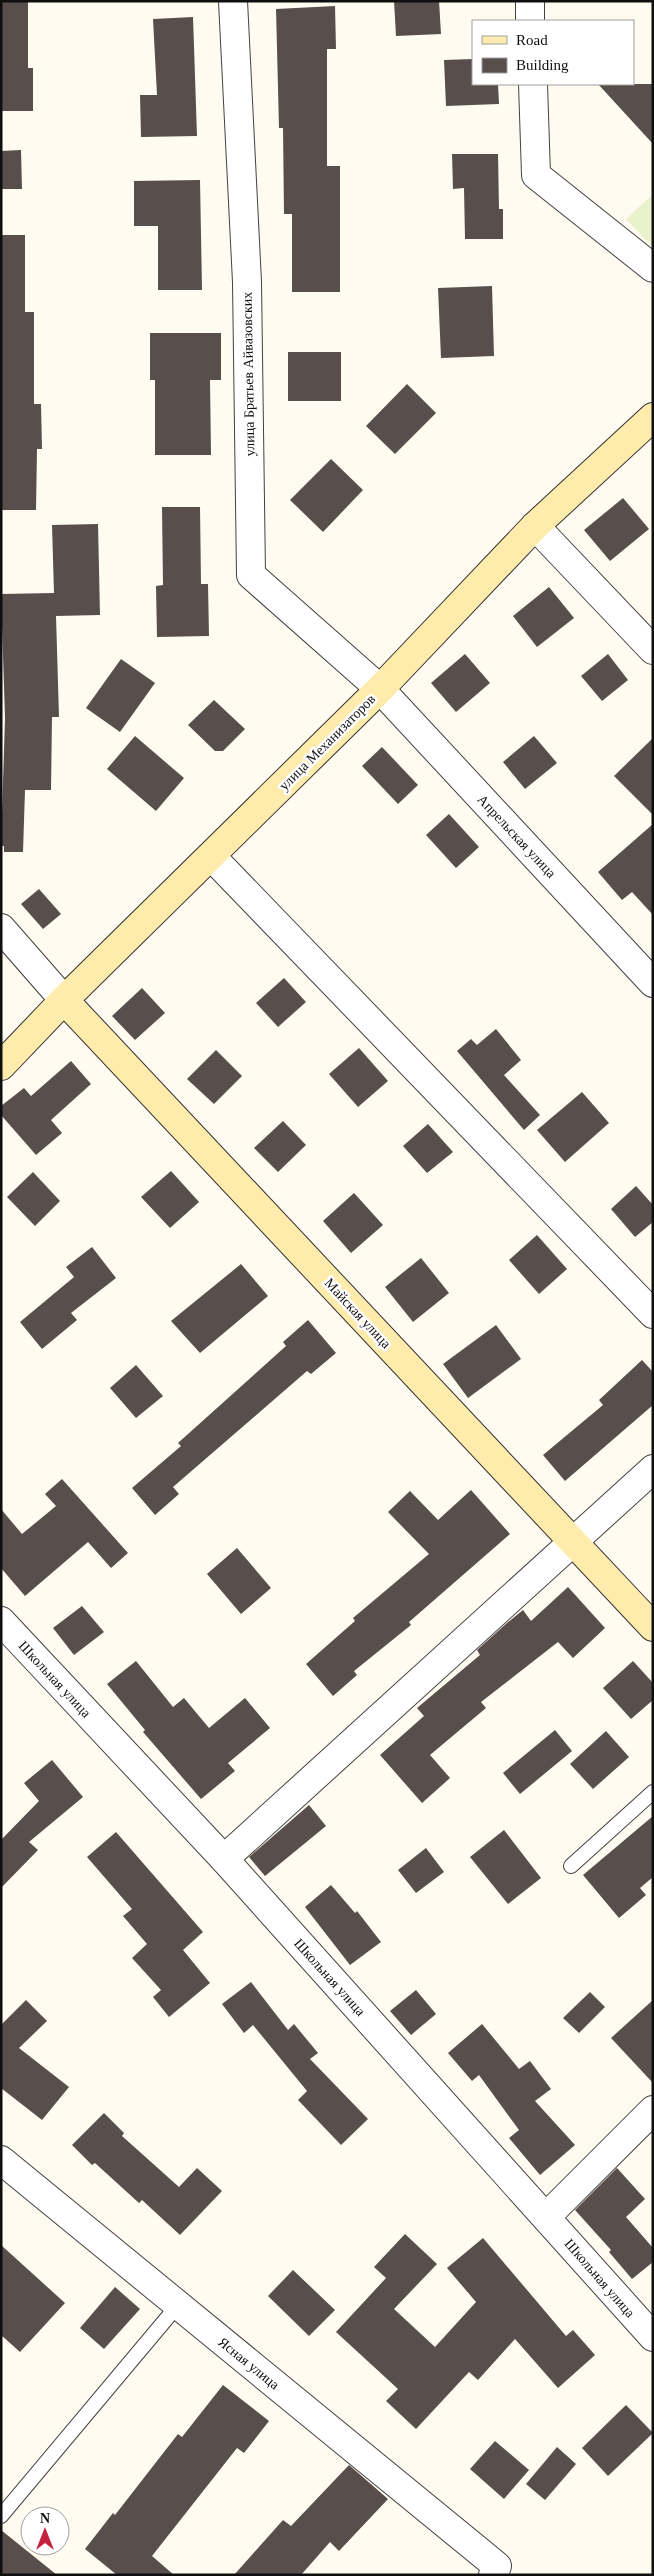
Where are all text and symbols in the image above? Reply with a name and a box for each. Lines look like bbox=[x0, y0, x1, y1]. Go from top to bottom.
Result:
legend bbox=[472, 20, 634, 85]
text: Road bbox=[516, 32, 548, 48]
text: Building bbox=[516, 57, 569, 73]
street label: улица Братьев Айвазовских bbox=[240, 292, 257, 456]
street label: улица Механизаторов bbox=[276, 691, 379, 793]
street label: Апрельская улица bbox=[474, 792, 559, 881]
street label: Майская улица bbox=[322, 1275, 394, 1352]
street label: Школьная улица bbox=[16, 1638, 94, 1721]
street label: Школьная улица bbox=[291, 1936, 369, 2020]
street label: Школьная улица bbox=[562, 2236, 638, 2321]
street label: Ясная улица bbox=[215, 2334, 283, 2393]
north arrow bbox=[20, 2506, 70, 2556]
text: N bbox=[40, 2511, 50, 2526]

